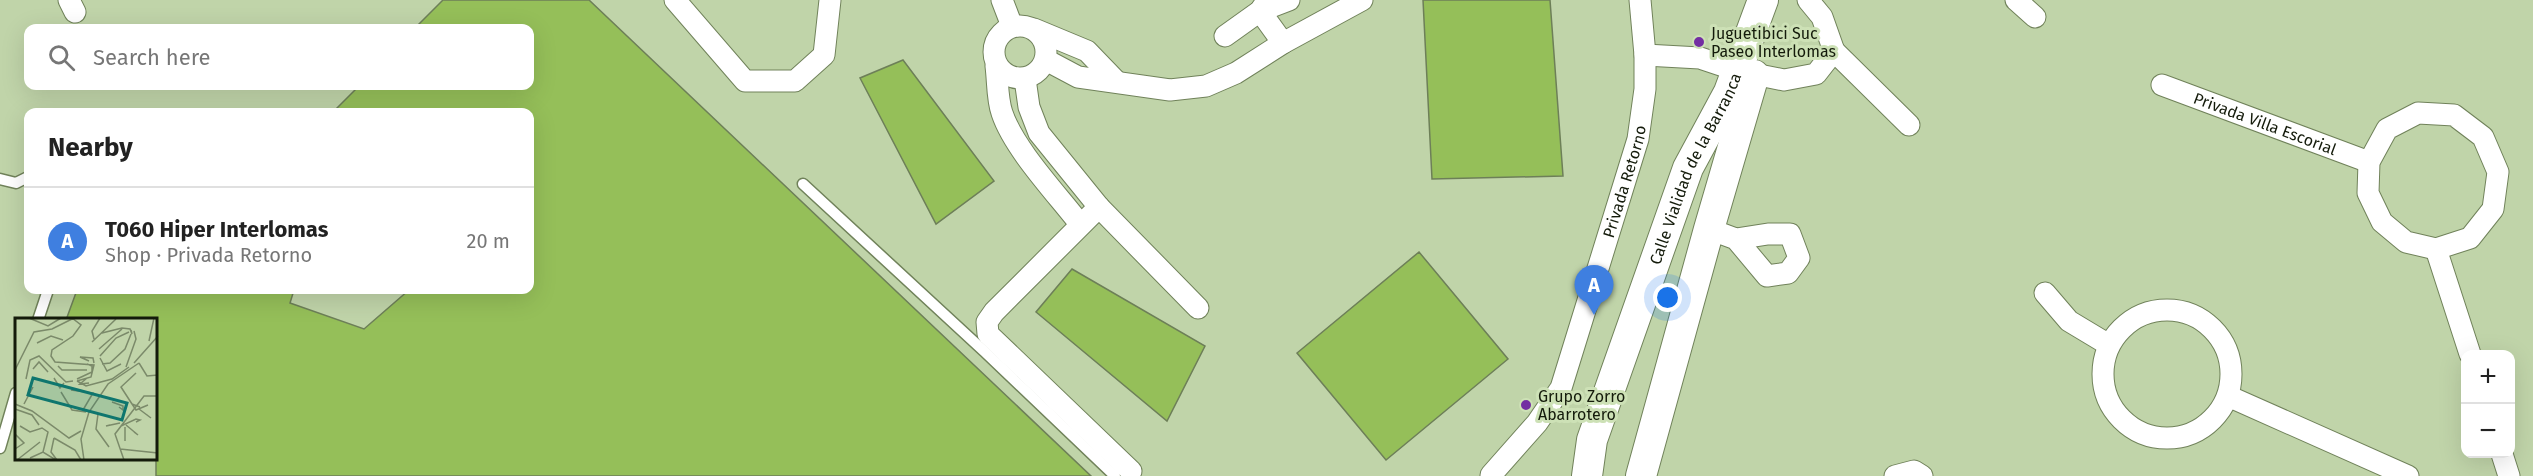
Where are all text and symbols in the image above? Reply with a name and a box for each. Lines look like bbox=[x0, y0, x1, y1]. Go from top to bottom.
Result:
search box bbox=[24, 24, 534, 90]
place label: Juguetibici Suc Paseo Interlomas bbox=[1711, 24, 1836, 61]
marker: Juguetibici Suc Paseo Interlomas bbox=[1692, 35, 1706, 49]
icon: search bbox=[45, 41, 78, 74]
text: Search here bbox=[93, 44, 211, 71]
street label: Calle Vialidad de la Barranca bbox=[1646, 70, 1745, 267]
street label: Privada Villa Escorial bbox=[2191, 89, 2339, 159]
street label: Privada Retorno bbox=[1599, 124, 1650, 240]
text: Nearby bbox=[48, 132, 133, 163]
text: T060 Hiper Interlomas bbox=[105, 216, 328, 243]
text: A bbox=[62, 229, 73, 253]
text: 20 m bbox=[467, 229, 510, 253]
text: Shop · Privada Retorno bbox=[105, 243, 312, 267]
pin: A bbox=[1574, 266, 1614, 315]
your location bbox=[1653, 283, 1682, 312]
inset map bbox=[15, 318, 158, 461]
map controls bbox=[2461, 350, 2515, 458]
button: + bbox=[2461, 350, 2515, 404]
place label: Grupo Zorro Abarrotero bbox=[1538, 387, 1625, 424]
marker: Grupo Zorro Abarrotero bbox=[1519, 398, 1533, 412]
button: − bbox=[2461, 404, 2515, 458]

